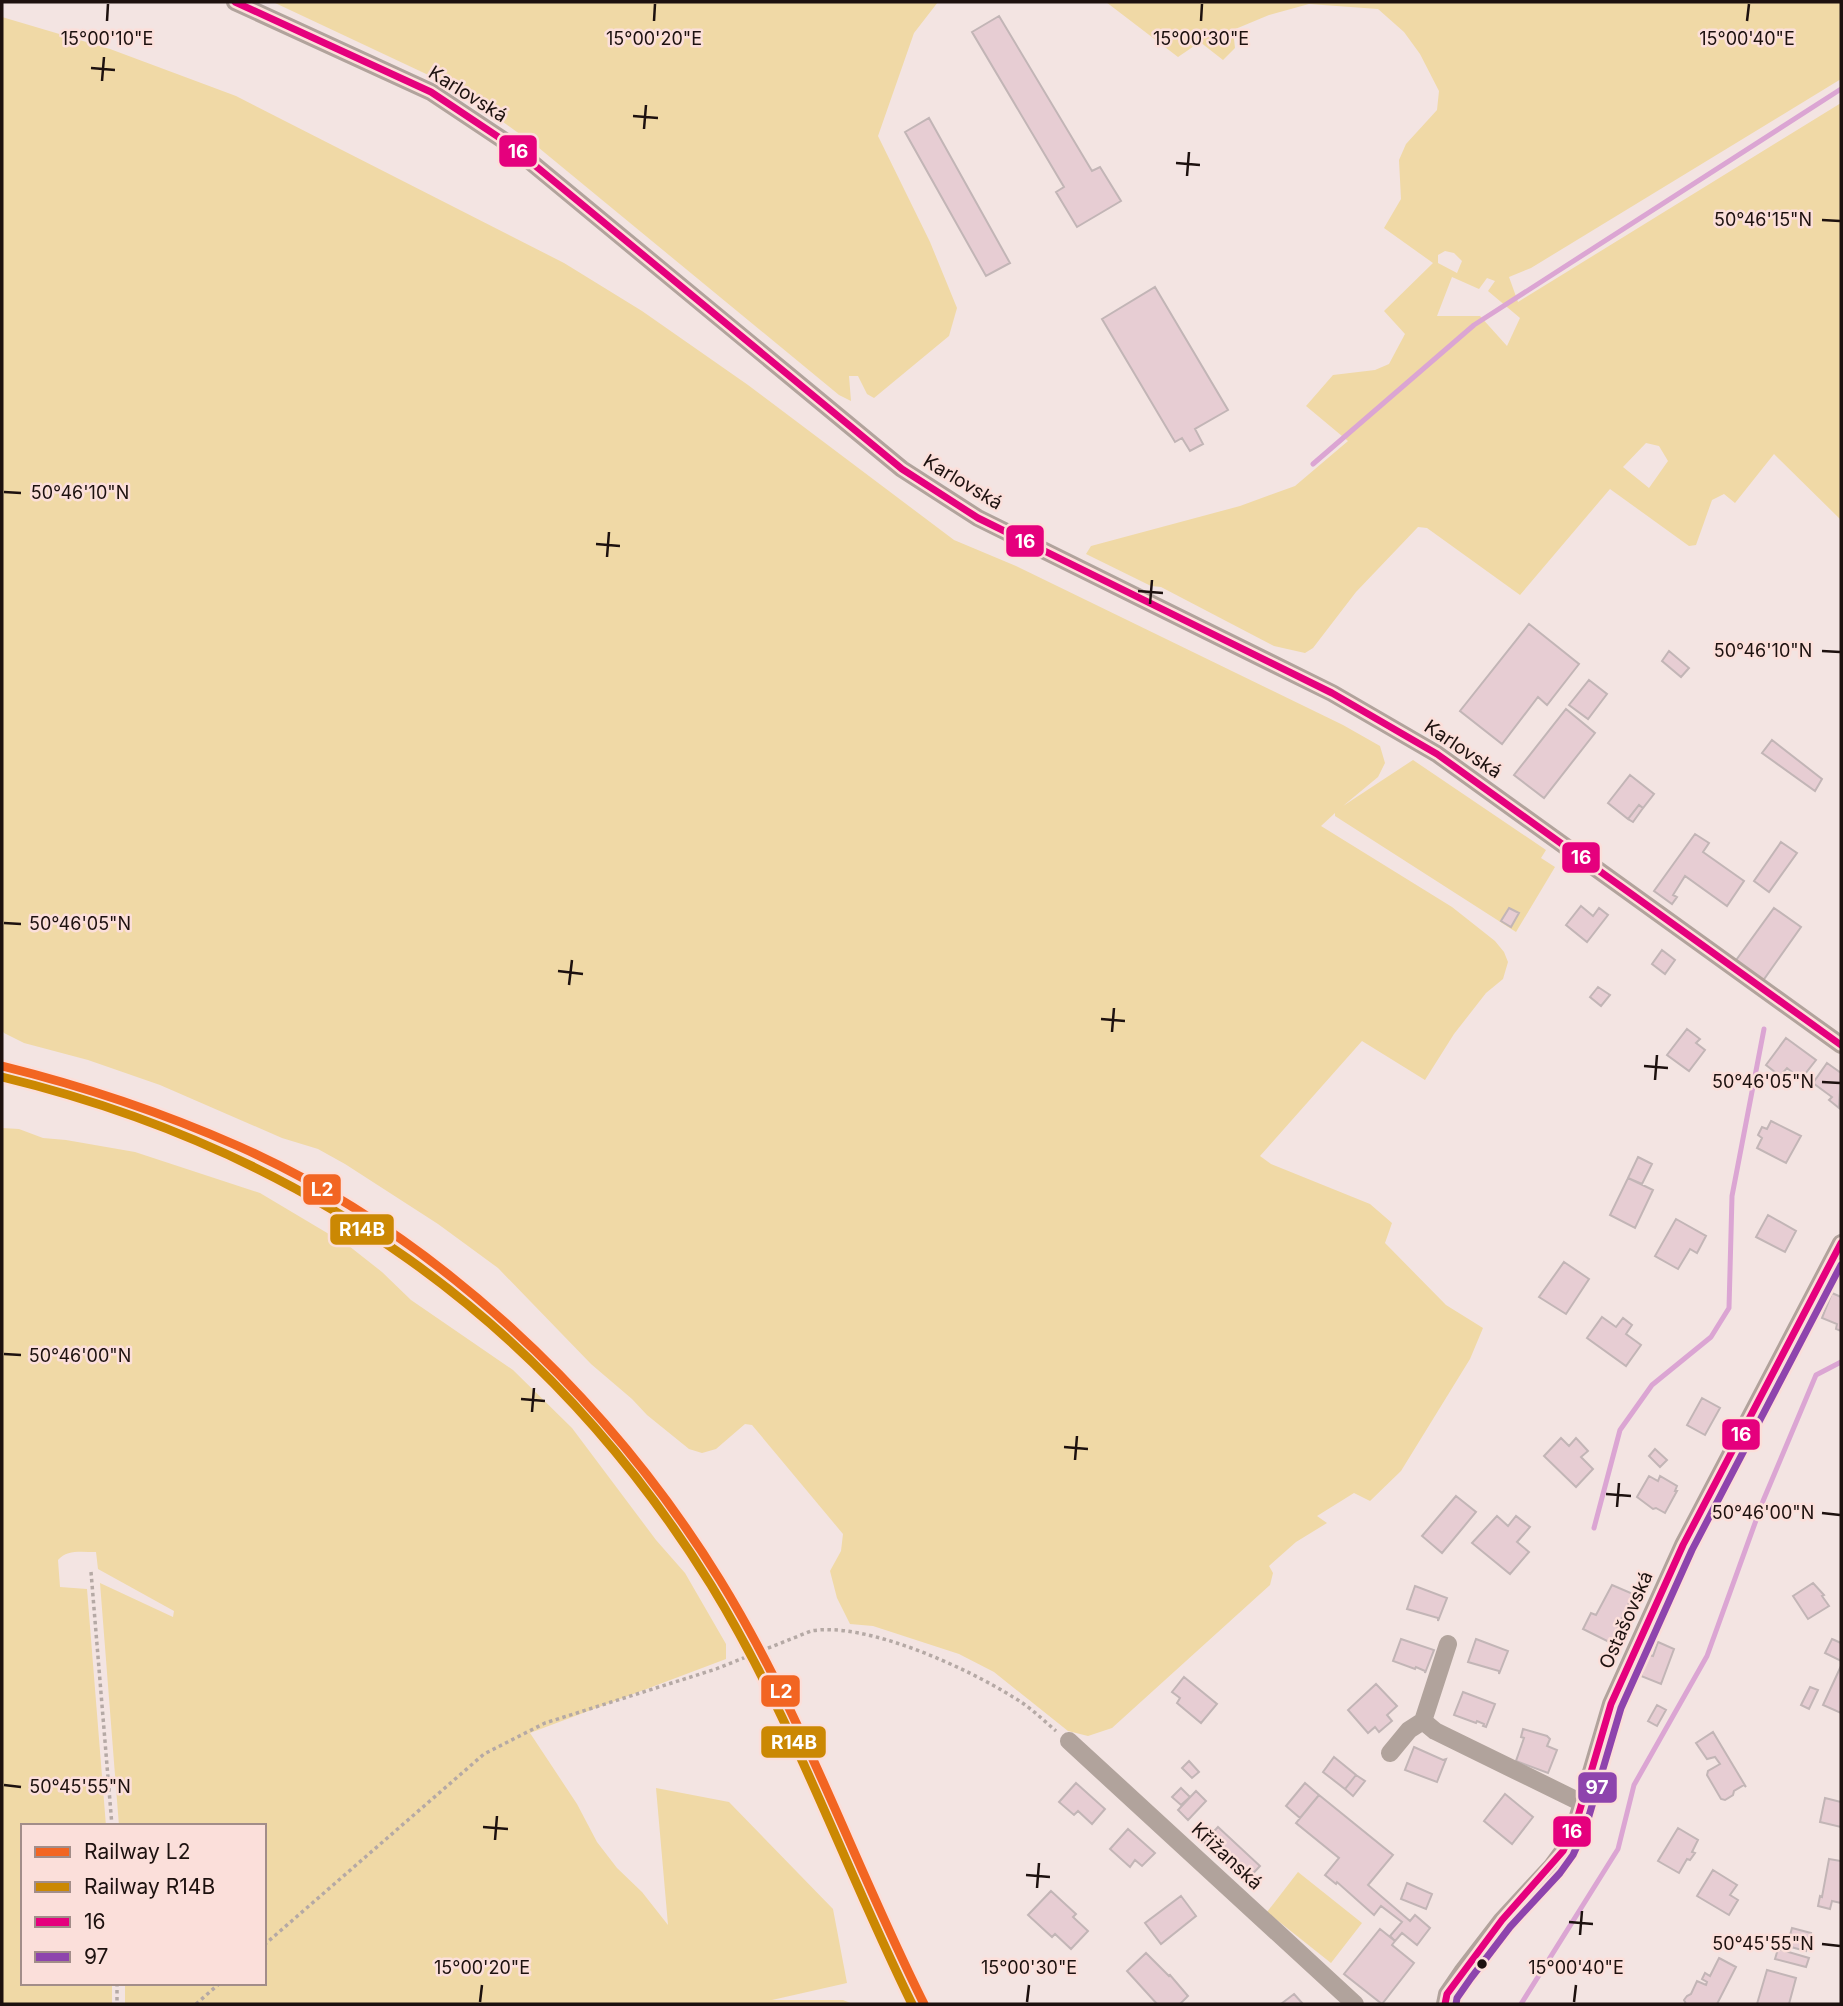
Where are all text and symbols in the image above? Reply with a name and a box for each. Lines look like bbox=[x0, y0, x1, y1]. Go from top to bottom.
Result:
text: 15°00'10"E bbox=[61, 28, 153, 49]
text: 15°00'20"E bbox=[606, 28, 702, 49]
text: 15°00'30"E bbox=[1153, 28, 1249, 49]
text: 15°00'40"E bbox=[1699, 28, 1795, 49]
street label: Karlovská bbox=[424, 61, 512, 127]
line badge: 16 bbox=[498, 134, 538, 168]
text: 16 bbox=[508, 140, 528, 163]
text: 50°46'15"N bbox=[1714, 209, 1812, 230]
street label: Karlovská bbox=[919, 449, 1007, 515]
text: 50°46'10"N bbox=[31, 482, 129, 503]
line badge: 16 bbox=[1005, 524, 1045, 558]
text: 16 bbox=[1015, 530, 1035, 553]
text: 50°46'10"N bbox=[1714, 640, 1812, 661]
street label: Karlovská bbox=[1420, 715, 1506, 783]
line badge: 16 bbox=[1561, 841, 1601, 874]
text: 16 bbox=[1571, 846, 1591, 869]
text: 50°46'05"N bbox=[29, 913, 131, 934]
text: 50°46'05"N bbox=[1712, 1071, 1814, 1092]
line badge: L2 bbox=[302, 1173, 342, 1206]
text: L2 bbox=[311, 1178, 333, 1201]
line badge: R14B bbox=[329, 1213, 395, 1246]
text: R14B bbox=[339, 1218, 385, 1241]
text: 50°46'00"N bbox=[29, 1345, 131, 1366]
line badge: 16 bbox=[1721, 1418, 1761, 1451]
text: 16 bbox=[1731, 1423, 1751, 1446]
text: 50°46'00"N bbox=[1712, 1502, 1814, 1523]
street label: Ostašovská bbox=[1594, 1568, 1658, 1672]
line badge: L2 bbox=[760, 1674, 801, 1708]
text: L2 bbox=[770, 1680, 792, 1703]
line badge: R14B bbox=[760, 1725, 827, 1759]
text: R14B bbox=[771, 1731, 817, 1754]
line badge: 97 bbox=[1577, 1771, 1618, 1804]
text: 50°45'55"N bbox=[29, 1776, 131, 1797]
text: 97 bbox=[1585, 1776, 1609, 1799]
line badge: 16 bbox=[1552, 1815, 1592, 1848]
street label: Křižanská bbox=[1187, 1817, 1267, 1895]
text: 16 bbox=[1562, 1820, 1582, 1843]
legend bbox=[21, 1824, 266, 1985]
text: Railway L2 bbox=[84, 1839, 190, 1864]
text: Railway R14B bbox=[84, 1874, 215, 1899]
text: 16 bbox=[84, 1909, 106, 1934]
text: 50°45'55"N bbox=[1712, 1933, 1814, 1954]
text: 97 bbox=[84, 1944, 109, 1969]
text: 15°00'20"E bbox=[434, 1957, 530, 1978]
text: 15°00'30"E bbox=[981, 1957, 1077, 1978]
unlabelled marker bbox=[1475, 1957, 1489, 1971]
text: 15°00'40"E bbox=[1528, 1957, 1624, 1978]

